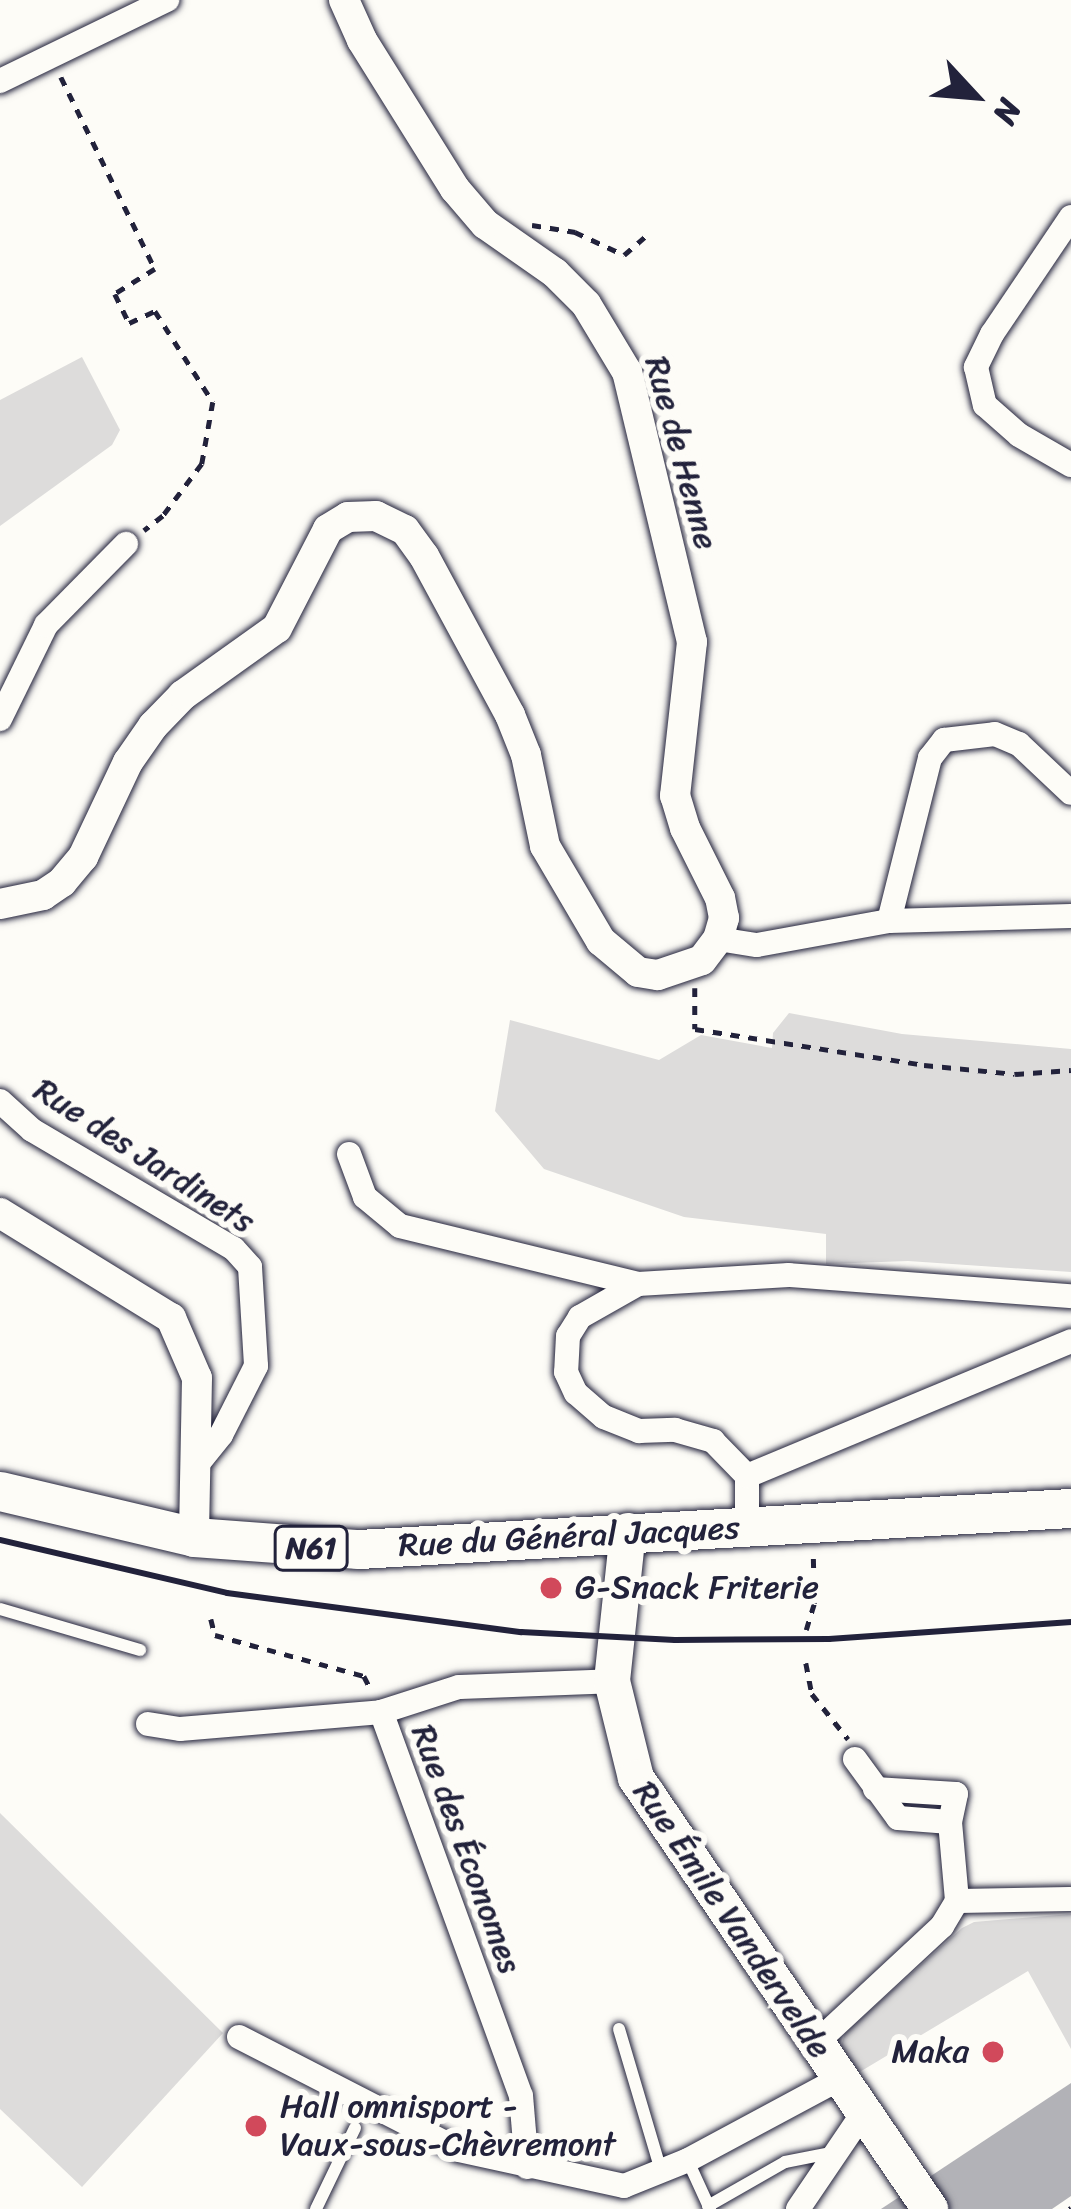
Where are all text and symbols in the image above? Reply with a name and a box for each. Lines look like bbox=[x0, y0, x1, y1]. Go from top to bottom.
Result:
north arrow bbox=[915, 36, 1035, 156]
text: N bbox=[976, 89, 1038, 135]
street label: Rue de Henne bbox=[636, 352, 726, 554]
street label: Rue des Jardinets bbox=[26, 1069, 262, 1243]
street label: Rue du Général Jacques bbox=[399, 1508, 739, 1566]
road number: N61 bbox=[272, 1524, 350, 1572]
place label: G-Snack Friterie bbox=[575, 1568, 820, 1608]
marker: G-Snack Friterie bbox=[538, 1575, 564, 1601]
street label: Rue des Économes bbox=[402, 1718, 530, 1980]
street label: Rue Émile Vandervelde bbox=[625, 1774, 839, 2066]
place label: Maka bbox=[891, 2032, 969, 2072]
marker: Maka bbox=[980, 2039, 1006, 2065]
place label: Hall omnisport - Vaux-sous-Chèvremont bbox=[280, 2087, 616, 2165]
marker: Hall omnisport - Vaux-sous-Chèvremont bbox=[243, 2113, 269, 2139]

